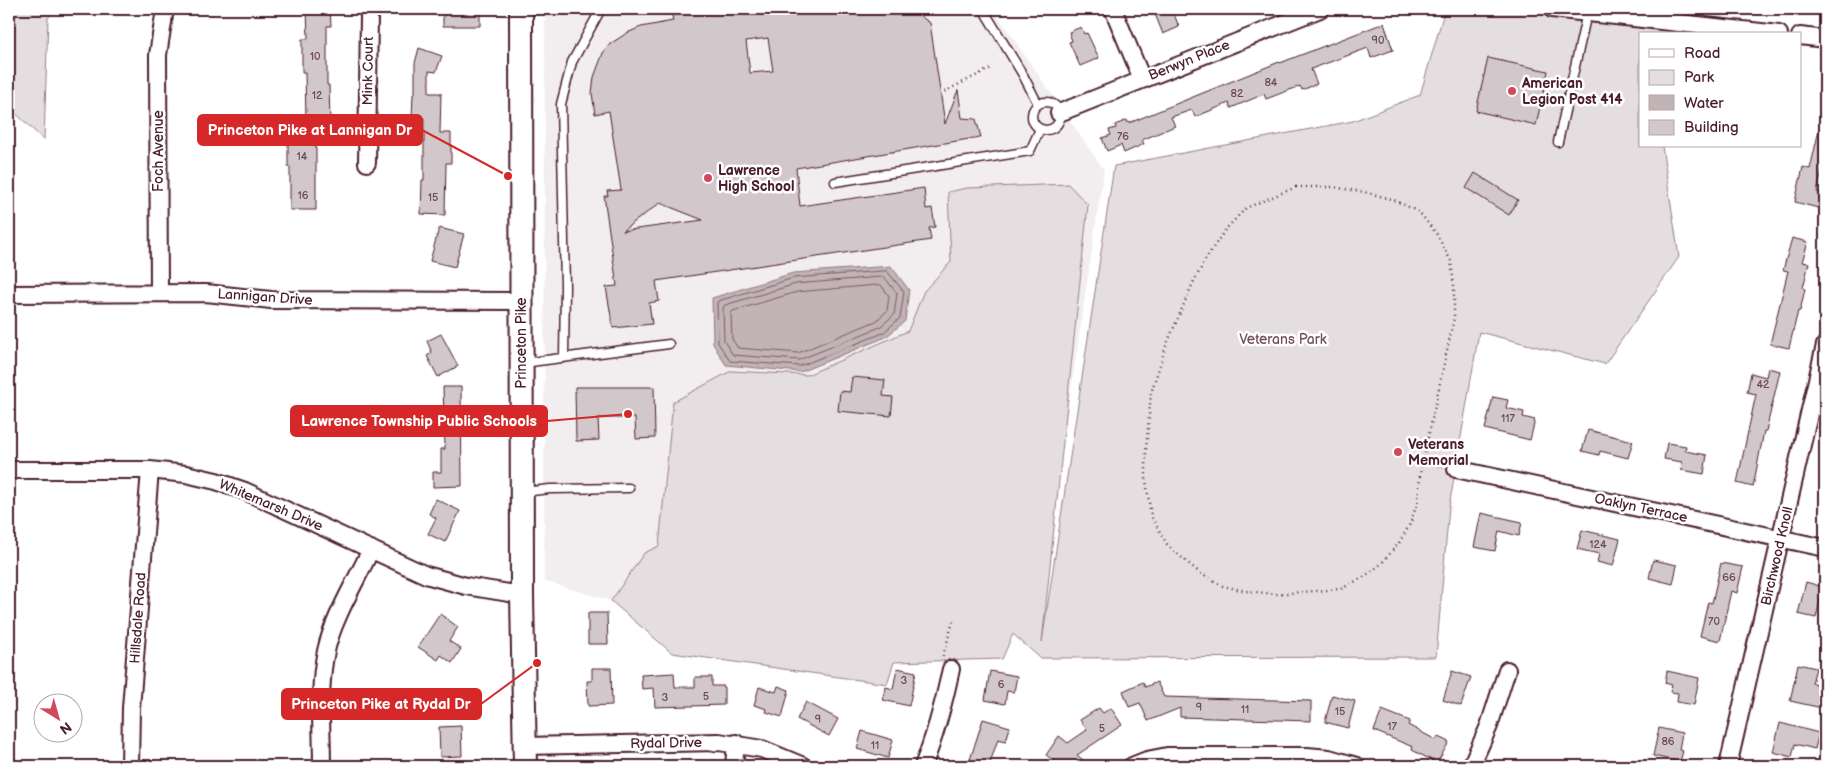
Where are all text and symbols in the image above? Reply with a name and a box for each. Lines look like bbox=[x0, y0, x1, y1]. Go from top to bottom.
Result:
legend bbox=[1639, 32, 1802, 148]
house number: 90 bbox=[1372, 34, 1385, 47]
street label: Mink Court bbox=[359, 36, 377, 106]
street label: Berwyn Place bbox=[1146, 36, 1232, 84]
text: Road bbox=[1684, 44, 1720, 63]
house number: 10 bbox=[310, 50, 321, 63]
text: Park bbox=[1684, 68, 1715, 87]
place label: American Legion Post 414 bbox=[1521, 75, 1623, 108]
house number: 84 bbox=[1264, 76, 1278, 89]
marker: American Legion Post 414 bbox=[1506, 85, 1518, 97]
house number: 82 bbox=[1231, 87, 1244, 100]
house number: 12 bbox=[312, 89, 323, 102]
text: Water bbox=[1684, 94, 1724, 113]
street label: Foch Avenue bbox=[150, 110, 167, 192]
callout: Princeton Pike at Lannigan Dr bbox=[198, 115, 422, 145]
text: Building bbox=[1684, 118, 1739, 137]
text: Princeton Pike at Lannigan Dr bbox=[208, 121, 413, 140]
house number: 76 bbox=[1117, 130, 1129, 143]
house number: 14 bbox=[297, 150, 308, 163]
place label: Lawrence High School bbox=[718, 162, 794, 195]
marker: Lawrence High School bbox=[702, 172, 714, 184]
house number: 16 bbox=[298, 189, 309, 202]
house number: 15 bbox=[428, 191, 438, 204]
street label: Lannigan Drive bbox=[217, 285, 313, 309]
street label: Princeton Pike bbox=[513, 297, 530, 389]
park label: Veterans Park bbox=[1239, 331, 1327, 348]
house number: 42 bbox=[1756, 378, 1770, 391]
callout: Lawrence Township Public Schools bbox=[291, 406, 547, 436]
text: Lawrence Township Public Schools bbox=[301, 412, 537, 431]
house number: 117 bbox=[1501, 412, 1516, 425]
place label: Veterans Memorial bbox=[1408, 436, 1469, 469]
marker: Veterans Memorial bbox=[1392, 446, 1404, 458]
street label: Whitemarsh Drive bbox=[216, 475, 326, 535]
street label: Oaklyn Terrace bbox=[1593, 490, 1689, 526]
street label: Birchwood Knoll bbox=[1757, 505, 1797, 607]
house number: 124 bbox=[1589, 538, 1607, 551]
house number: 66 bbox=[1722, 571, 1736, 584]
street label: Hillsdale Road bbox=[126, 572, 150, 664]
house number: 70 bbox=[1708, 615, 1720, 628]
house number: 3 bbox=[901, 674, 908, 687]
house number: 6 bbox=[998, 678, 1005, 691]
callout: Princeton Pike at Rydal Dr bbox=[282, 689, 481, 719]
house number: 5 bbox=[703, 690, 709, 703]
house number: 3 bbox=[662, 691, 669, 704]
north arrow bbox=[32, 692, 82, 742]
text: Princeton Pike at Rydal Dr bbox=[291, 695, 472, 714]
house number: 9 bbox=[1196, 701, 1202, 714]
house number: 11 bbox=[1241, 703, 1249, 716]
house number: 15 bbox=[1335, 705, 1345, 718]
house number: 9 bbox=[815, 713, 821, 726]
text: N bbox=[56, 718, 75, 738]
house number: 17 bbox=[1387, 720, 1397, 733]
house number: 5 bbox=[1099, 722, 1105, 735]
street label: Rydal Drive bbox=[630, 734, 702, 752]
house number: 86 bbox=[1661, 735, 1675, 748]
house number: 11 bbox=[871, 739, 879, 752]

